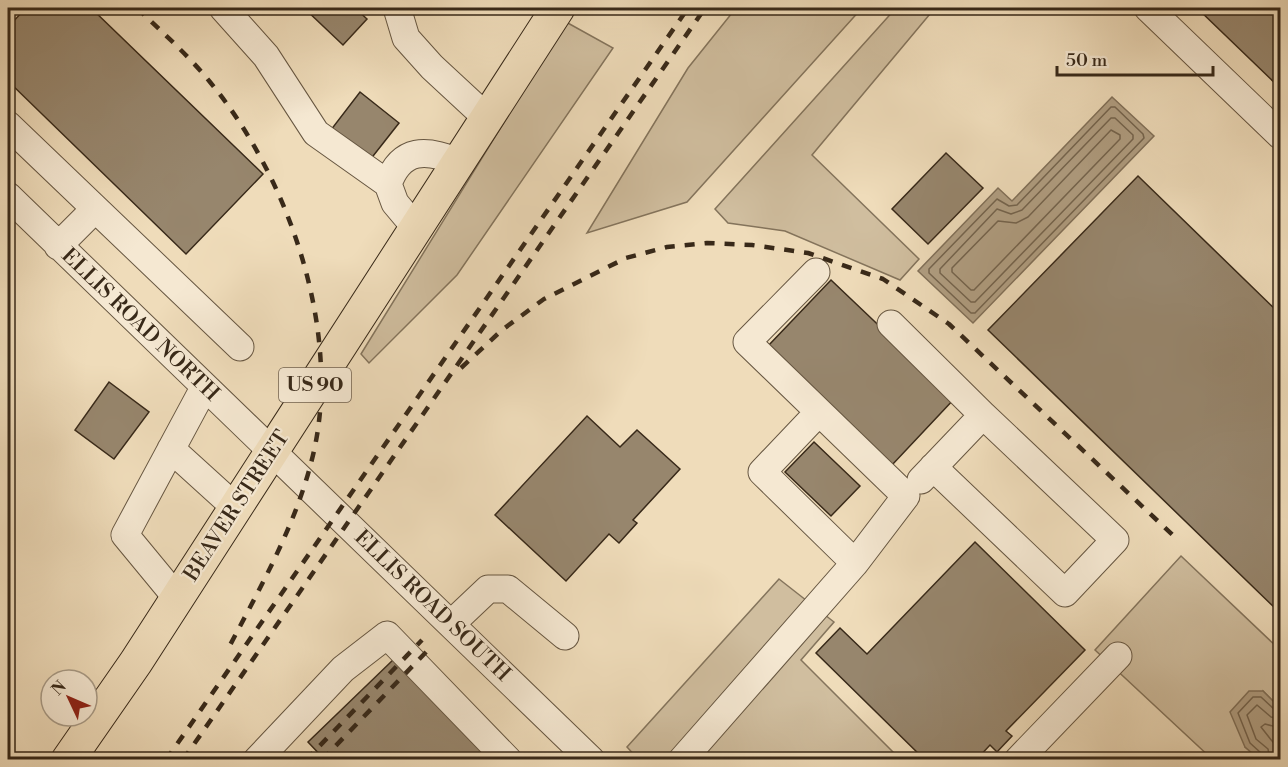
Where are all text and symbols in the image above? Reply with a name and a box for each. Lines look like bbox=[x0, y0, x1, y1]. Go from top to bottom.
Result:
scale bar bbox=[1057, 39, 1213, 77]
text: 50 m bbox=[1066, 49, 1108, 72]
street label: ELLIS ROAD NORTH bbox=[56, 243, 224, 407]
road number: US 90 bbox=[279, 368, 351, 402]
street label: BEAVER STREET bbox=[178, 426, 295, 587]
street label: ELLIS ROAD SOUTH bbox=[349, 525, 516, 687]
north arrow bbox=[39, 668, 99, 728]
text: N bbox=[47, 677, 71, 700]

